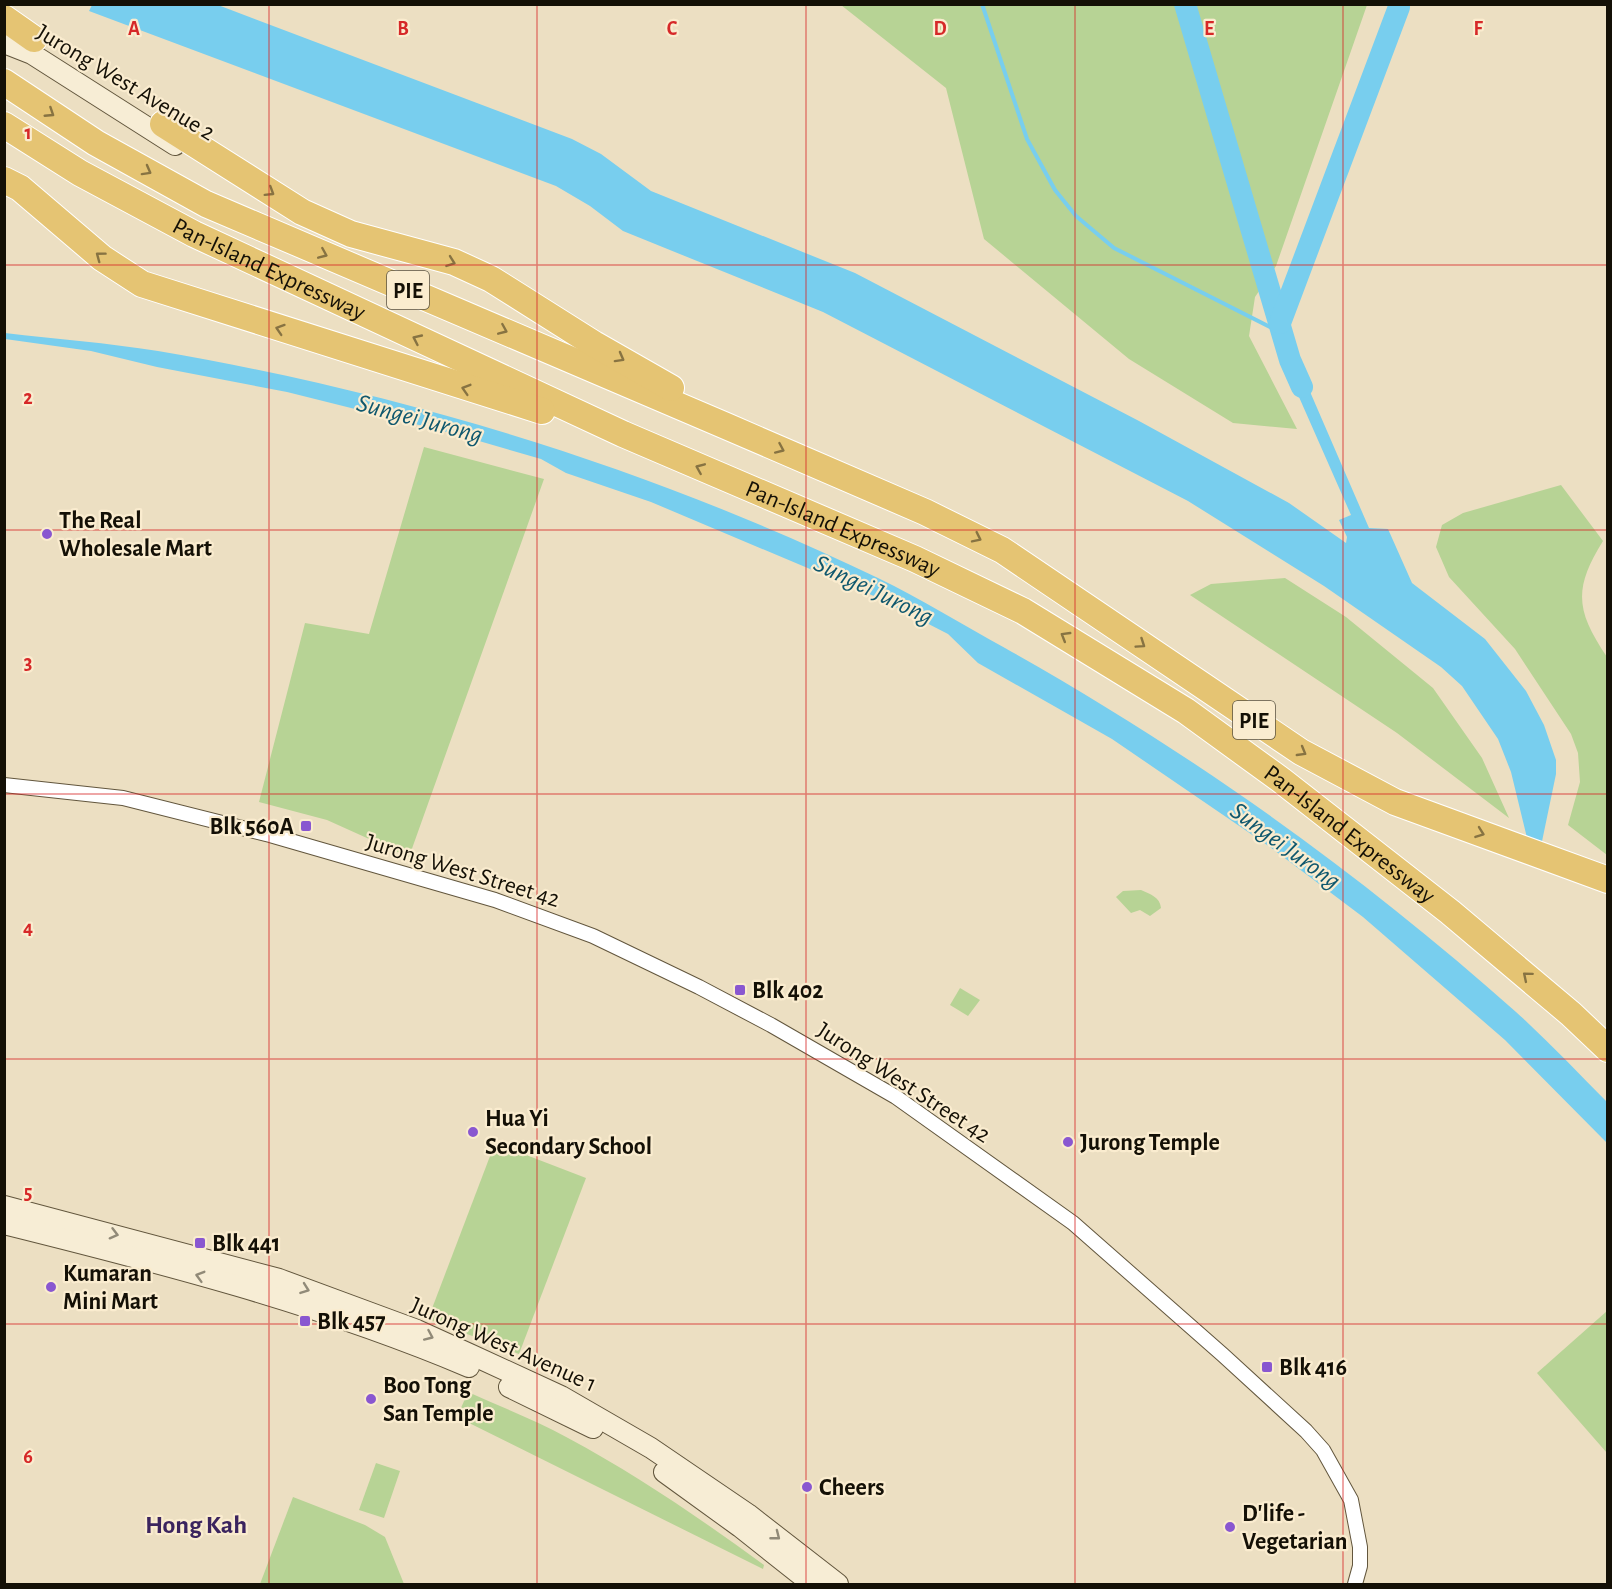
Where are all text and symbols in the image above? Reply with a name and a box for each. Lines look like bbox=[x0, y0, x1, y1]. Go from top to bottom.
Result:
street label: Jurong West Avenue 2 bbox=[31, 17, 221, 147]
text: B bbox=[397, 19, 409, 39]
text: C bbox=[667, 19, 678, 39]
text: D bbox=[933, 19, 947, 39]
text: E bbox=[1204, 19, 1214, 39]
text: F bbox=[1473, 19, 1483, 39]
one-way arrow bbox=[43, 106, 54, 117]
text: 1 bbox=[24, 123, 32, 143]
one-way arrow bbox=[141, 164, 151, 175]
one-way arrow bbox=[264, 185, 274, 197]
street label: Pan-Island Expressway bbox=[168, 214, 369, 325]
one-way arrow bbox=[317, 247, 328, 259]
one-way arrow bbox=[96, 253, 107, 264]
one-way arrow bbox=[445, 254, 456, 267]
road number: PIE bbox=[387, 271, 429, 309]
one-way arrow bbox=[496, 323, 507, 335]
one-way arrow bbox=[275, 324, 286, 336]
one-way arrow bbox=[413, 334, 424, 346]
one-way arrow bbox=[614, 351, 624, 362]
one-way arrow bbox=[461, 383, 472, 396]
text: 2 bbox=[23, 388, 33, 408]
water label: Sungei Jurong bbox=[354, 390, 486, 448]
one-way arrow bbox=[773, 442, 784, 454]
one-way arrow bbox=[695, 463, 706, 475]
street label: Pan-Island Expressway bbox=[742, 477, 944, 582]
place label: The Real Wholesale Mart bbox=[59, 509, 212, 561]
marker: The Real Wholesale Mart bbox=[40, 527, 54, 541]
one-way arrow bbox=[971, 530, 982, 542]
water label: Sungei Jurong bbox=[810, 550, 937, 630]
one-way arrow bbox=[1061, 632, 1071, 643]
one-way arrow bbox=[1134, 637, 1145, 648]
text: 3 bbox=[24, 653, 32, 673]
road number: PIE bbox=[1233, 701, 1275, 739]
one-way arrow bbox=[1296, 745, 1307, 757]
street label: Pan-Island Expressway bbox=[1259, 761, 1439, 909]
water label: Sungei Jurong bbox=[1225, 797, 1345, 894]
place label: Blk 560A bbox=[209, 815, 295, 839]
marker: Blk 560A bbox=[299, 819, 313, 833]
one-way arrow bbox=[1474, 825, 1484, 838]
street label: Jurong West Street 42 bbox=[363, 830, 563, 912]
text: 4 bbox=[23, 918, 33, 938]
one-way arrow bbox=[1523, 973, 1534, 984]
place label: Blk 402 bbox=[752, 979, 824, 1003]
marker: Blk 402 bbox=[733, 983, 747, 997]
street label: Jurong West Street 42 bbox=[812, 1018, 994, 1148]
place label: Hua Yi Secondary School bbox=[485, 1107, 652, 1159]
marker: Hua Yi Secondary School bbox=[466, 1125, 480, 1139]
place label: Jurong Temple bbox=[1080, 1131, 1220, 1155]
marker: Jurong Temple bbox=[1061, 1135, 1075, 1149]
text: 5 bbox=[24, 1183, 32, 1203]
one-way arrow bbox=[108, 1227, 119, 1239]
place label: Blk 441 bbox=[212, 1232, 281, 1256]
marker: Blk 441 bbox=[193, 1236, 207, 1250]
place label: Kumaran Mini Mart bbox=[63, 1262, 158, 1314]
one-way arrow bbox=[196, 1271, 206, 1283]
marker: Kumaran Mini Mart bbox=[44, 1280, 58, 1294]
one-way arrow bbox=[299, 1282, 310, 1295]
street label: Jurong West Avenue 1 bbox=[407, 1293, 600, 1397]
place label: Blk 457 bbox=[317, 1310, 386, 1334]
marker: Blk 457 bbox=[298, 1314, 312, 1328]
one-way arrow bbox=[422, 1329, 433, 1341]
place label: Blk 416 bbox=[1279, 1356, 1347, 1380]
marker: Blk 416 bbox=[1260, 1360, 1274, 1374]
place label: Boo Tong San Temple bbox=[383, 1374, 494, 1426]
marker: Boo Tong San Temple bbox=[364, 1392, 378, 1406]
text: 6 bbox=[23, 1447, 33, 1467]
place label: Cheers bbox=[819, 1476, 885, 1500]
marker: Cheers bbox=[800, 1480, 814, 1494]
place label: D'life - Vegetarian bbox=[1242, 1502, 1348, 1554]
district label: Hong Kah bbox=[145, 1512, 247, 1538]
marker: D'life - Vegetarian bbox=[1223, 1520, 1237, 1534]
one-way arrow bbox=[770, 1528, 781, 1539]

